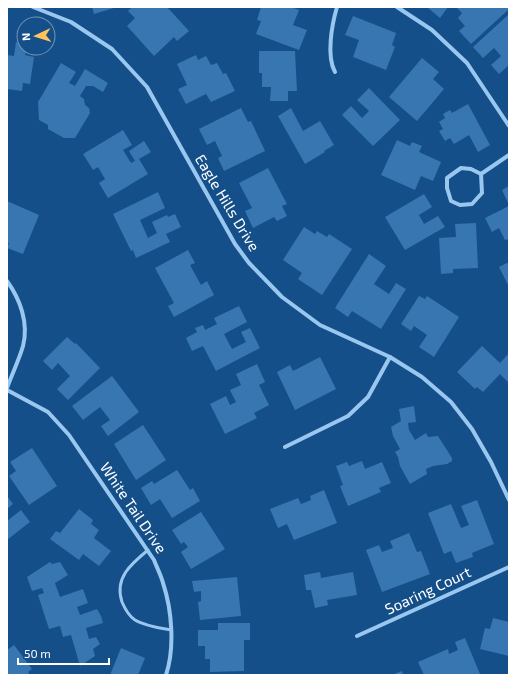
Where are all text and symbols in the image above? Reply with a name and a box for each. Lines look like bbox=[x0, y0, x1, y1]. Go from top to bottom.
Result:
north arrow bbox=[16, 16, 56, 56]
text: N bbox=[19, 32, 32, 41]
street label: Eagle Hills Drive bbox=[192, 151, 264, 254]
street label: White Tail Drive bbox=[97, 459, 171, 556]
street label: Soaring Court bbox=[382, 562, 474, 618]
scale bar bbox=[18, 640, 109, 666]
text: 50 m bbox=[24, 646, 51, 660]

